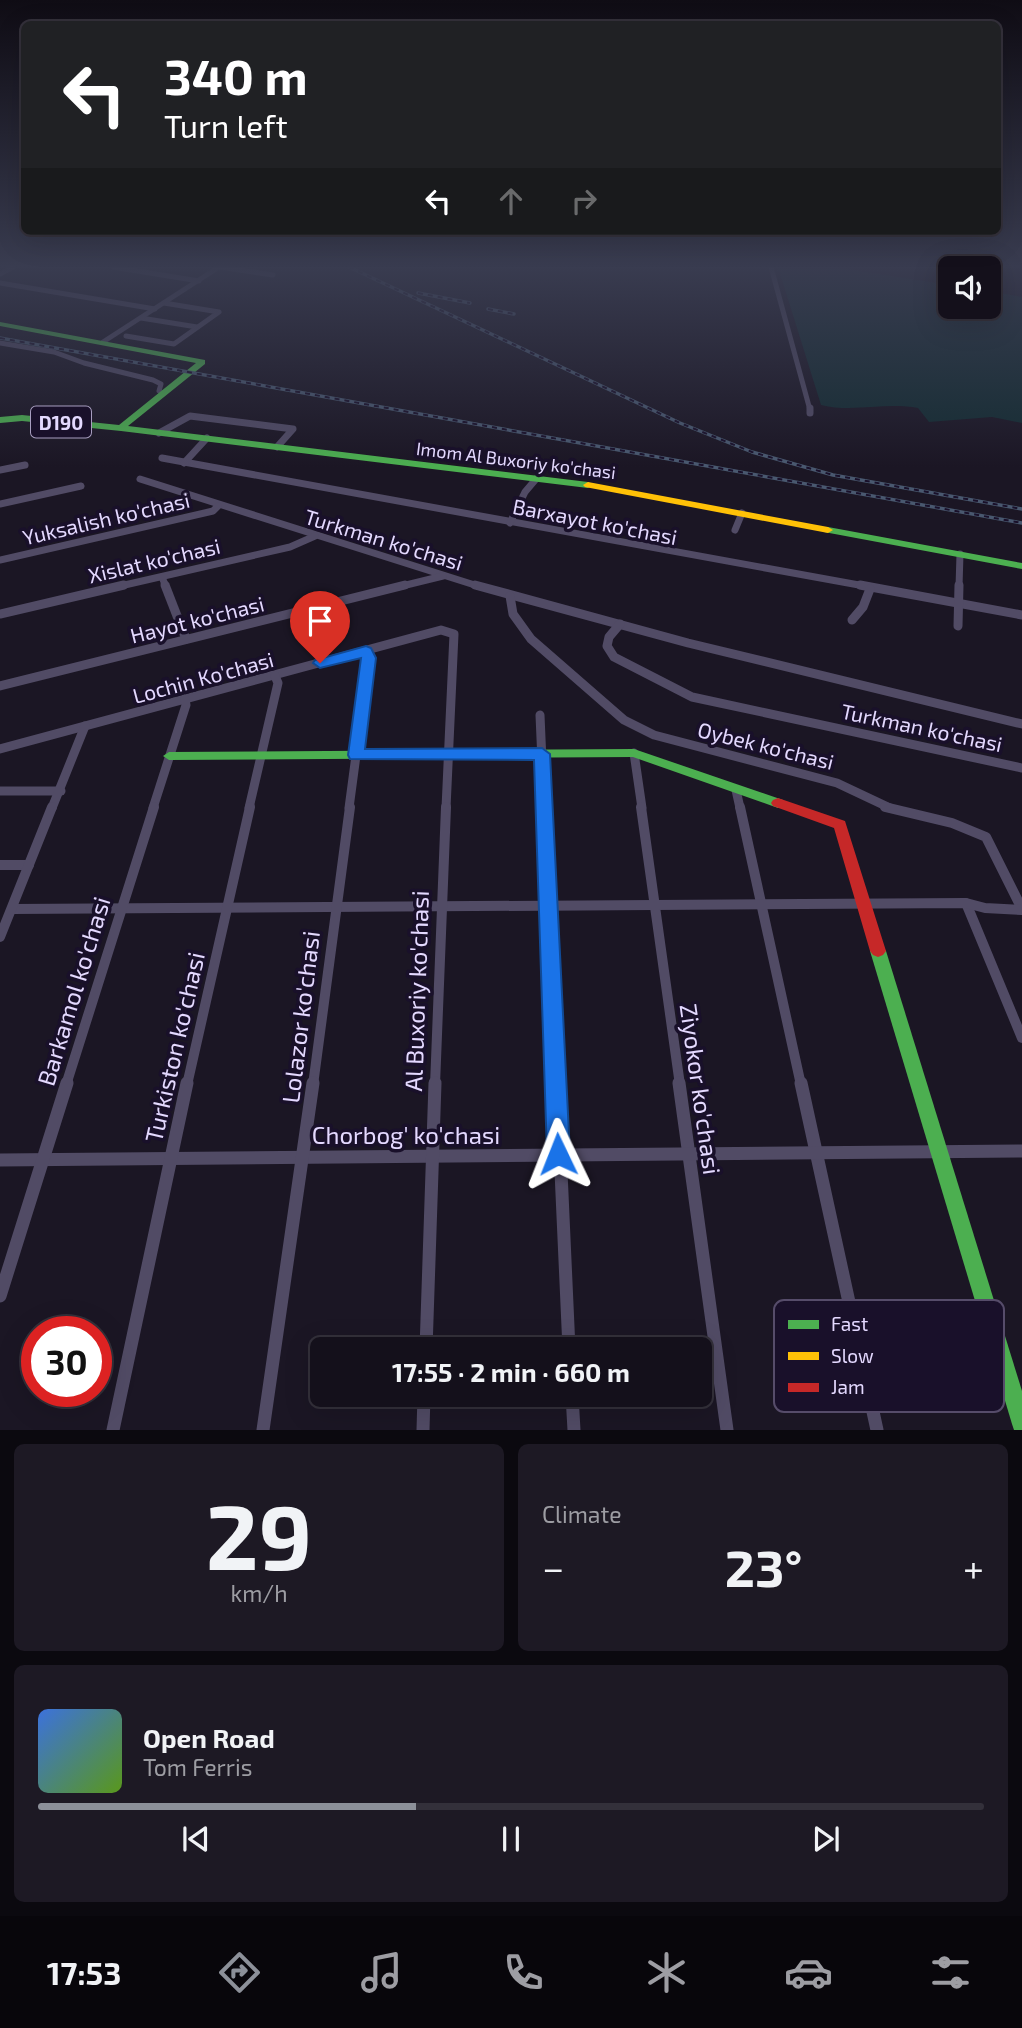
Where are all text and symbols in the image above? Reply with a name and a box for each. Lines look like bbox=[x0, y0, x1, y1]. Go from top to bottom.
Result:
text: 340 m bbox=[164, 46, 308, 105]
icon: left bbox=[49, 49, 140, 140]
text: Turn left bbox=[164, 106, 288, 144]
icon: left bbox=[419, 182, 457, 220]
icon: ahead bbox=[492, 182, 530, 220]
icon: right bbox=[565, 182, 603, 220]
map controls bbox=[938, 256, 1001, 319]
button: sound bbox=[938, 256, 1001, 319]
road number: D190 bbox=[31, 406, 91, 438]
street label: Imom Al Buxoriy ko'chasi bbox=[415, 437, 617, 483]
street label: Yuksalish ko'chasi bbox=[20, 487, 192, 549]
street label: Barxayot ko'chasi bbox=[511, 493, 679, 549]
street label: Turkman ko'chasi bbox=[302, 503, 466, 575]
street label: Xislat ko'chasi bbox=[85, 533, 223, 587]
street label: Hayot ko'chasi bbox=[128, 590, 266, 648]
pin bbox=[290, 591, 350, 663]
icon: arrive bbox=[301, 602, 339, 640]
street label: Lochin Ko'chasi bbox=[130, 646, 276, 708]
street label: Turkman ko'chasi bbox=[839, 698, 1005, 756]
street label: Oybek ko'chasi bbox=[695, 716, 837, 774]
street label: Al Buxoriy ko'chasi bbox=[398, 890, 434, 1092]
street label: Barkamol ko'chasi bbox=[30, 893, 116, 1089]
street label: Lolazor ko'chasi bbox=[275, 929, 325, 1105]
street label: Turkiston ko'chasi bbox=[138, 949, 210, 1145]
street label: Ziyokor ko'chasi bbox=[675, 1002, 727, 1176]
position arrow bbox=[521, 1117, 595, 1191]
street label: Chorbog' ko'chasi bbox=[312, 1120, 500, 1149]
legend bbox=[774, 1300, 1004, 1412]
text: Fast bbox=[831, 1312, 868, 1335]
speed limit sign: 30 bbox=[21, 1316, 112, 1407]
text: Slow bbox=[831, 1344, 874, 1367]
text: 17:55 · 2 min · 660 m bbox=[392, 1356, 630, 1387]
text: Jam bbox=[831, 1375, 865, 1398]
text: 29 bbox=[206, 1479, 312, 1588]
text: Climate bbox=[542, 1500, 622, 1528]
text: 23° bbox=[725, 1535, 802, 1597]
text: − bbox=[542, 1544, 564, 1590]
text: + bbox=[963, 1544, 984, 1590]
text: km/h bbox=[230, 1579, 288, 1607]
text: Open Road bbox=[143, 1722, 275, 1753]
text: Tom Ferris bbox=[143, 1753, 252, 1781]
icon: previous bbox=[177, 1820, 215, 1858]
icon: pause bbox=[492, 1820, 530, 1858]
icon: next bbox=[807, 1820, 845, 1858]
icon: directions bbox=[215, 1948, 264, 1997]
icon: music bbox=[357, 1948, 406, 1997]
icon: phone bbox=[499, 1948, 548, 1997]
icon: climate bbox=[642, 1948, 691, 1997]
icon: car bbox=[784, 1948, 833, 1997]
icon: filters bbox=[926, 1948, 975, 1997]
text: 17:53 bbox=[47, 1953, 121, 1991]

